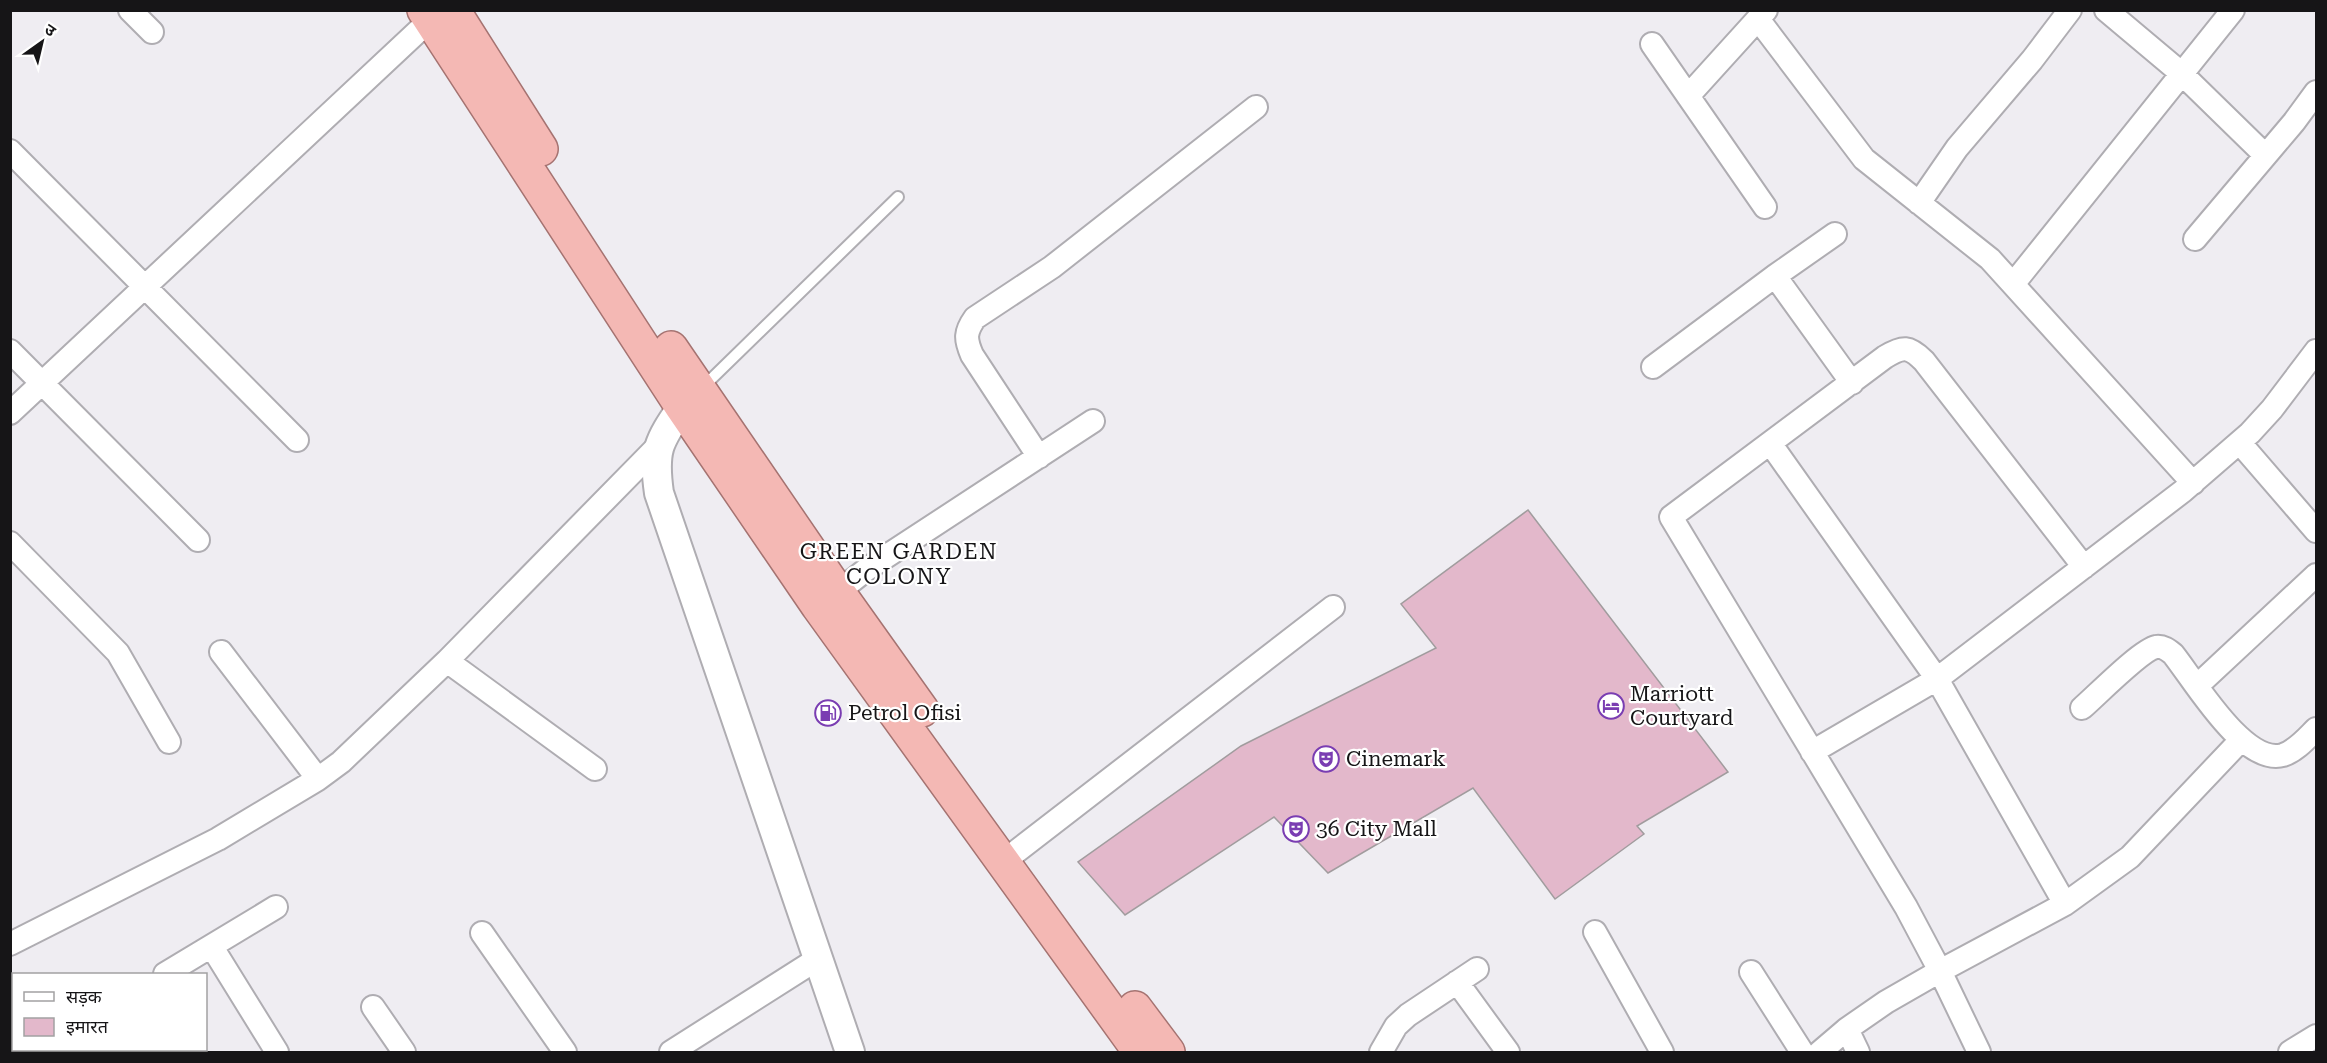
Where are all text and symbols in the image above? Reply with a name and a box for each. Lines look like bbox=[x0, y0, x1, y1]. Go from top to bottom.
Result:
north arrow bbox=[12, 12, 72, 72]
text: उ bbox=[41, 19, 60, 41]
district label: GREEN GARDEN COLONY bbox=[800, 539, 998, 589]
place label: Marriott Courtyard bbox=[1630, 682, 1734, 730]
hotel icon: Marriott Courtyard bbox=[1596, 691, 1626, 721]
fuel station icon: Petrol Ofisi bbox=[813, 698, 843, 728]
place label: Petrol Ofisi bbox=[848, 701, 961, 725]
theatre icon: Cinemark bbox=[1311, 744, 1341, 774]
place label: Cinemark bbox=[1346, 747, 1446, 771]
theatre icon: 36 City Mall bbox=[1281, 814, 1311, 844]
place label: 36 City Mall bbox=[1316, 817, 1437, 841]
legend bbox=[12, 973, 207, 1051]
text: सड़क bbox=[66, 986, 103, 1007]
text: इमारत bbox=[66, 1016, 109, 1037]

